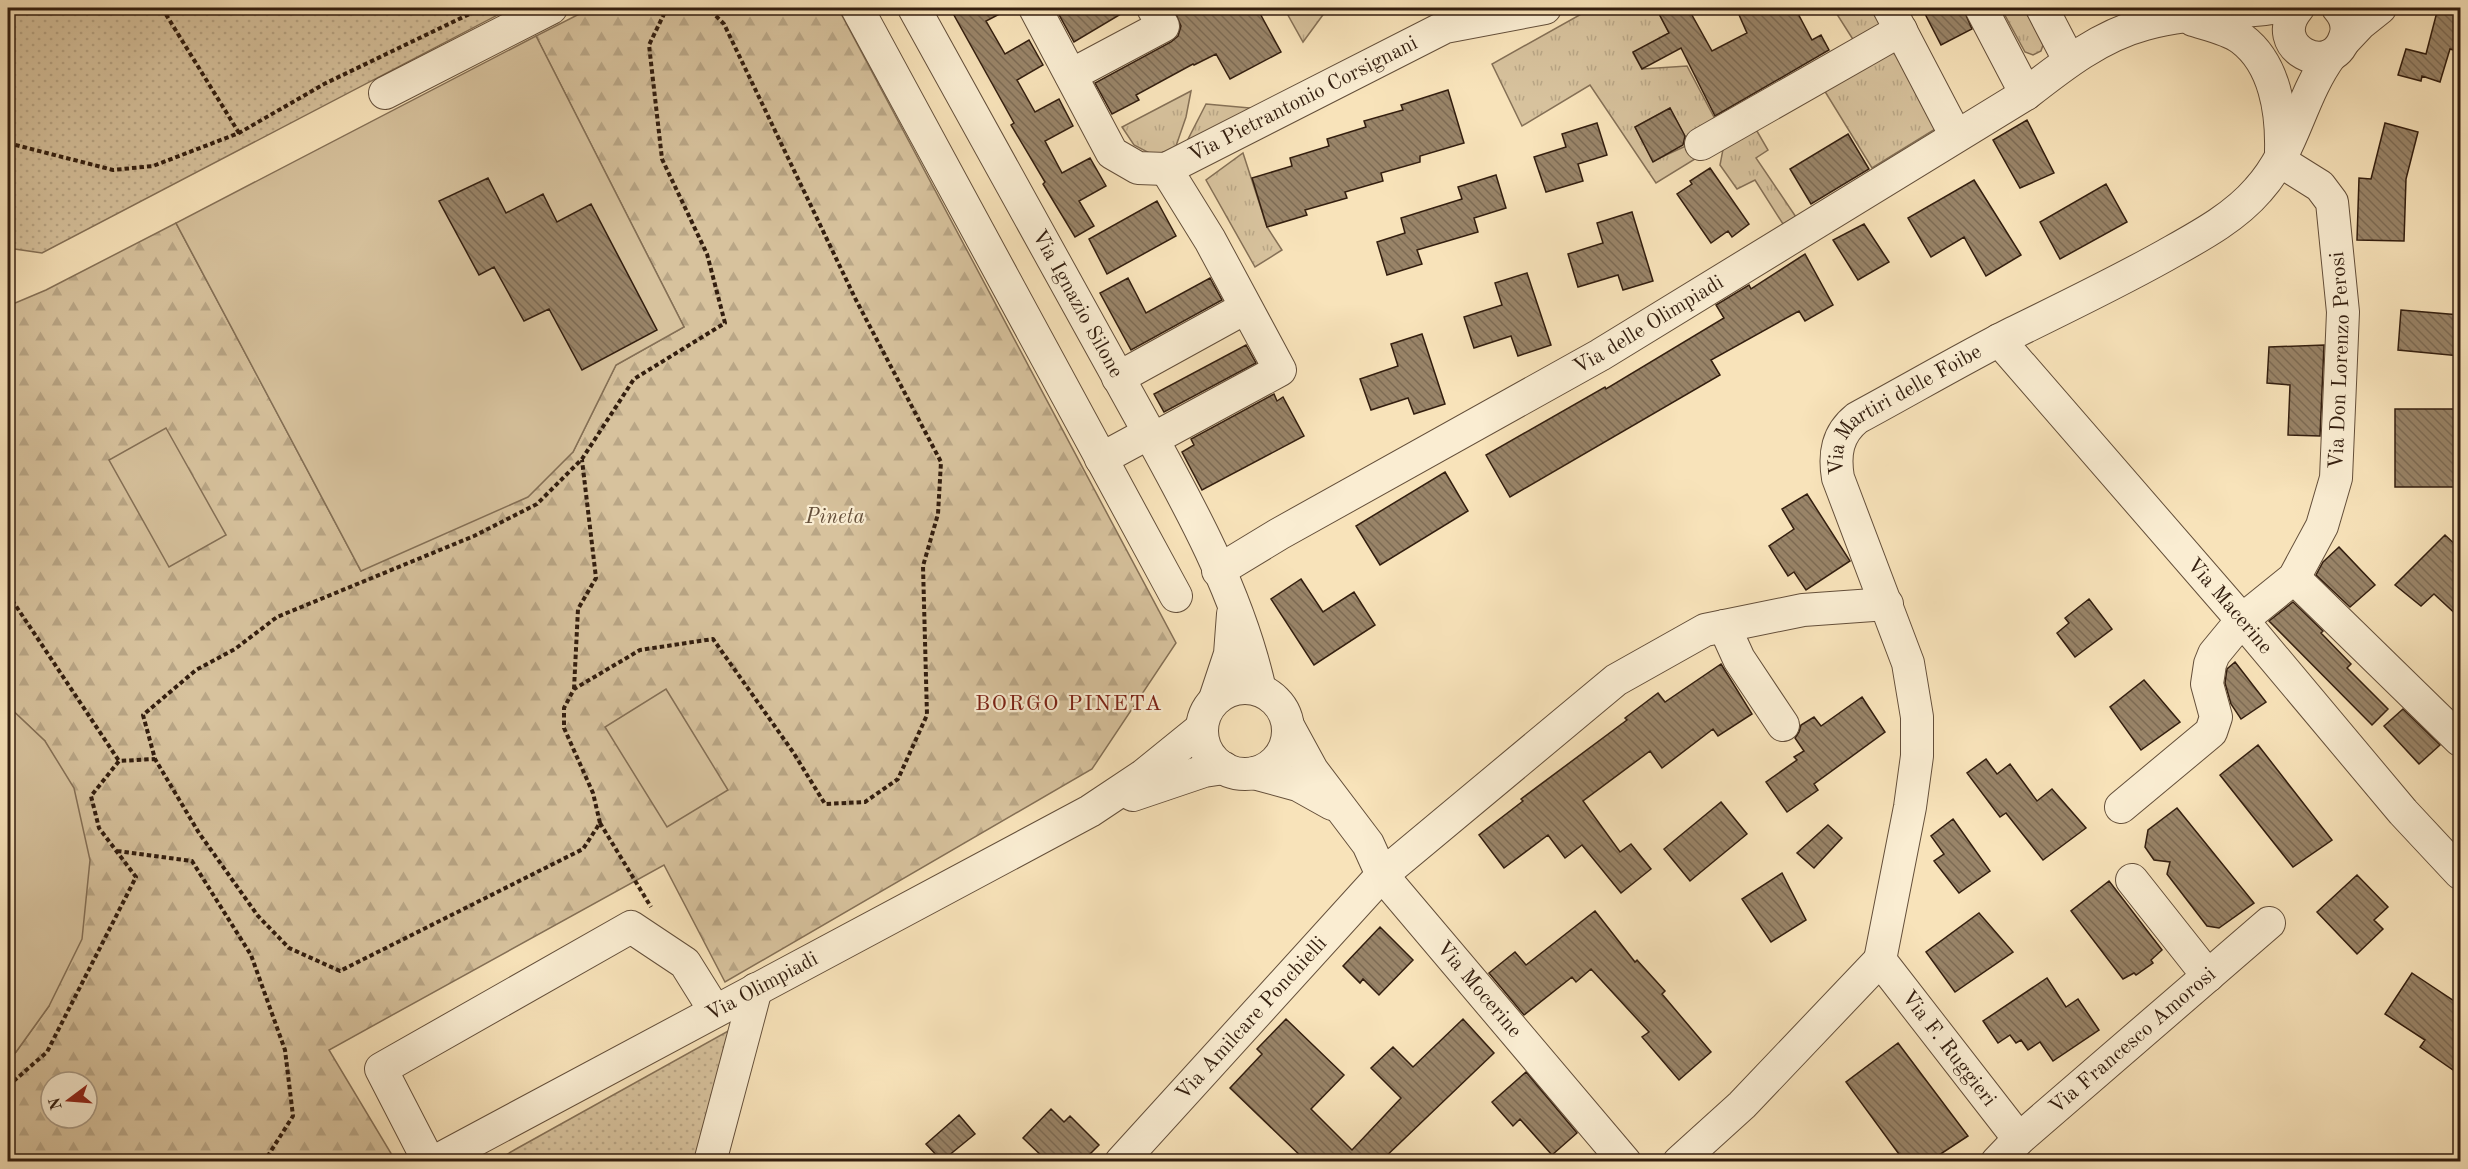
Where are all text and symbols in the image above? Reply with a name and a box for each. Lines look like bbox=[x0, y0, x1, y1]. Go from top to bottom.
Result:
street label: Via Pietrantonio Corsignani bbox=[1185, 32, 1421, 166]
street label: Via Ignazio Silone bbox=[1028, 226, 1127, 381]
street label: Via Don Lorenzo Perosi bbox=[2326, 251, 2354, 469]
street label: Via delle Olimpiadi bbox=[1570, 272, 1727, 378]
street label: Via Martiri delle Foibe bbox=[1826, 341, 1985, 476]
park label: Pineta bbox=[804, 507, 865, 528]
street label: Via Macerine bbox=[2183, 554, 2276, 658]
district label: BORGO PINETA bbox=[975, 693, 1163, 715]
street label: Via Amilcare Ponchielli bbox=[1172, 933, 1331, 1104]
street label: Via Mocerine bbox=[1432, 937, 1526, 1042]
street label: Via Olimpiadi bbox=[703, 948, 821, 1025]
street label: Via Francesco Amorosi bbox=[2045, 964, 2220, 1118]
street label: Via F. Ruggieri bbox=[1897, 987, 2000, 1110]
north arrow bbox=[39, 1070, 99, 1130]
text: N bbox=[47, 1095, 66, 1112]

